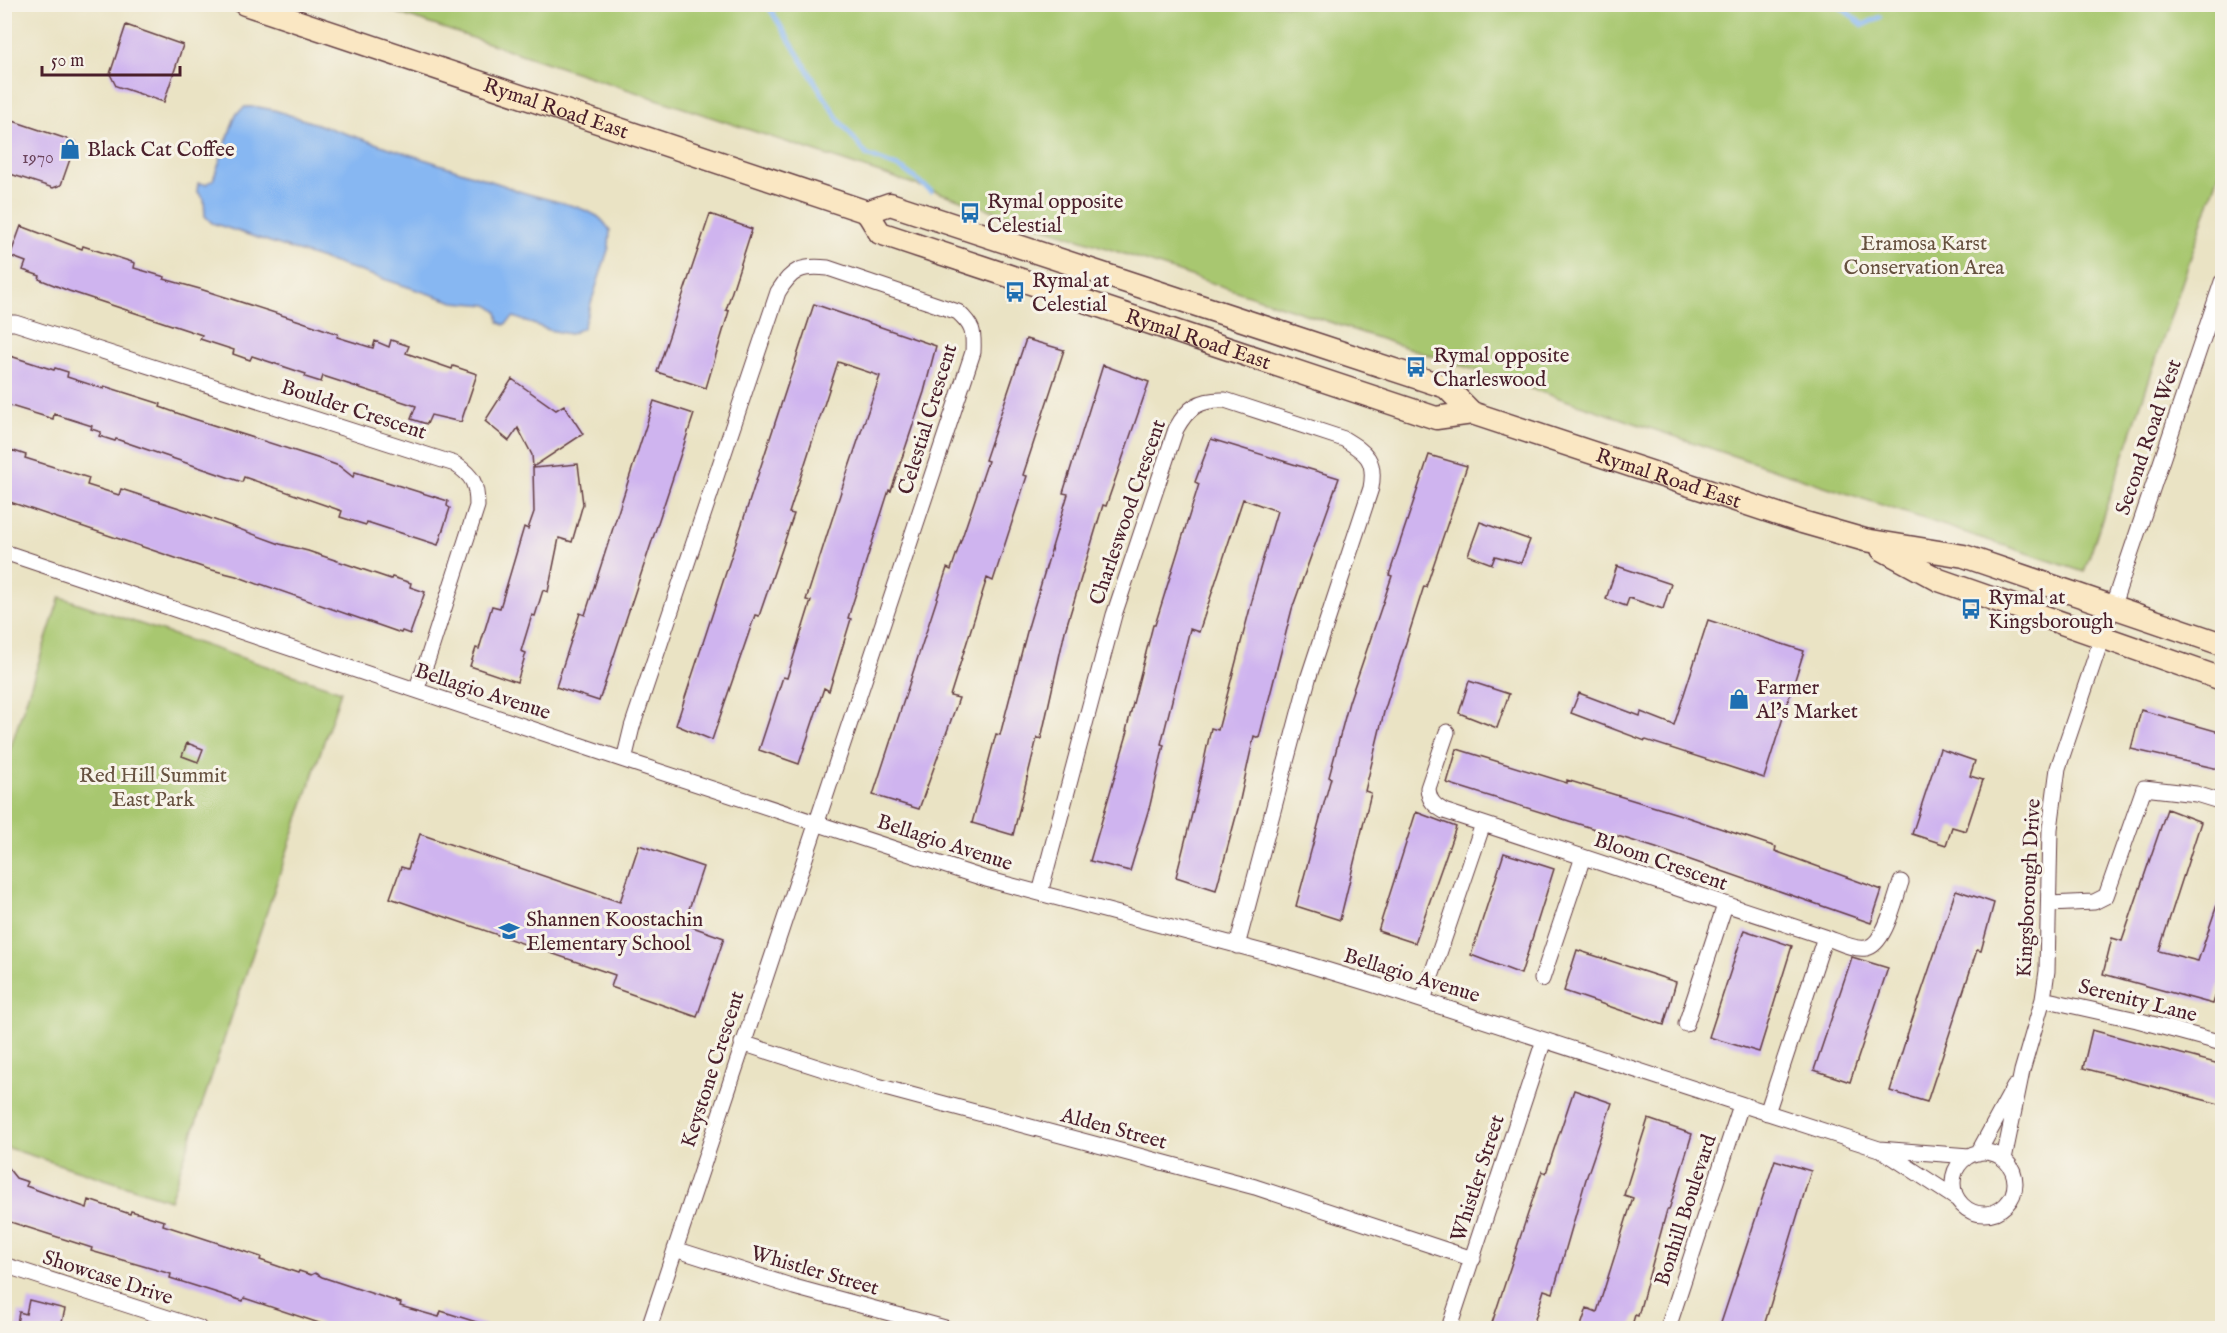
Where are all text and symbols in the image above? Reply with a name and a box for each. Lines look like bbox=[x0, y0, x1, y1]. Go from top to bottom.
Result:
scale bar bbox=[42, 39, 180, 77]
text: 50 m bbox=[51, 50, 84, 73]
street label: Rymal Road East bbox=[479, 73, 632, 146]
shop icon: Black Cat Coffee bbox=[58, 137, 82, 161]
place label: Black Cat Coffee bbox=[87, 137, 235, 164]
house number: 1970 bbox=[22, 147, 54, 170]
place label: Rymal opposite Celestial bbox=[987, 189, 1124, 240]
bus stop icon: Rymal opposite Celestial bbox=[958, 201, 982, 225]
park label: Eramosa Karst Conservation Area bbox=[1844, 231, 2005, 282]
place label: Rymal at Celestial bbox=[1032, 268, 1109, 319]
bus stop icon: Rymal at Celestial bbox=[1003, 280, 1027, 304]
street label: Rymal Road East bbox=[1122, 304, 1274, 377]
street label: Celestial Crescent bbox=[893, 341, 964, 498]
place label: Rymal opposite Charleswood bbox=[1433, 343, 1570, 394]
bus stop icon: Rymal opposite Charleswood bbox=[1404, 355, 1428, 379]
street label: Second Road West bbox=[2110, 356, 2189, 519]
street label: Boulder Crescent bbox=[277, 374, 430, 447]
street label: Charleswood Crescent bbox=[1084, 416, 1173, 609]
street label: Rymal Road East bbox=[1592, 443, 1744, 516]
place label: Rymal at Kingsborough bbox=[1988, 585, 2114, 636]
bus stop icon: Rymal at Kingsborough bbox=[1959, 597, 1983, 621]
street label: Bellagio Avenue bbox=[411, 658, 554, 727]
place label: Farmer Al's Market bbox=[1755, 675, 1858, 726]
shop icon: Farmer Al's Market bbox=[1727, 687, 1751, 711]
park label: Red Hill Summit East Park bbox=[79, 763, 227, 814]
street label: Kingsborough Drive bbox=[2011, 798, 2048, 978]
street label: Bellagio Avenue bbox=[873, 809, 1016, 878]
street label: Bloom Crescent bbox=[1590, 827, 1731, 898]
place label: Shannen Koostachin Elementary School bbox=[526, 907, 703, 958]
school or university icon: Shannen Koostachin Elementary School bbox=[497, 919, 521, 943]
street label: Bellagio Avenue bbox=[1340, 943, 1483, 1010]
street label: Serenity Lane bbox=[2075, 974, 2200, 1029]
street label: Keystone Crescent bbox=[675, 988, 751, 1151]
street label: Alden Street bbox=[1057, 1102, 1170, 1157]
street label: Whistler Street bbox=[1445, 1111, 1512, 1245]
street label: Bonhill Boulevard bbox=[1649, 1131, 1724, 1290]
street label: Whistler Street bbox=[747, 1240, 882, 1303]
street label: Showcase Drive bbox=[39, 1245, 176, 1312]

